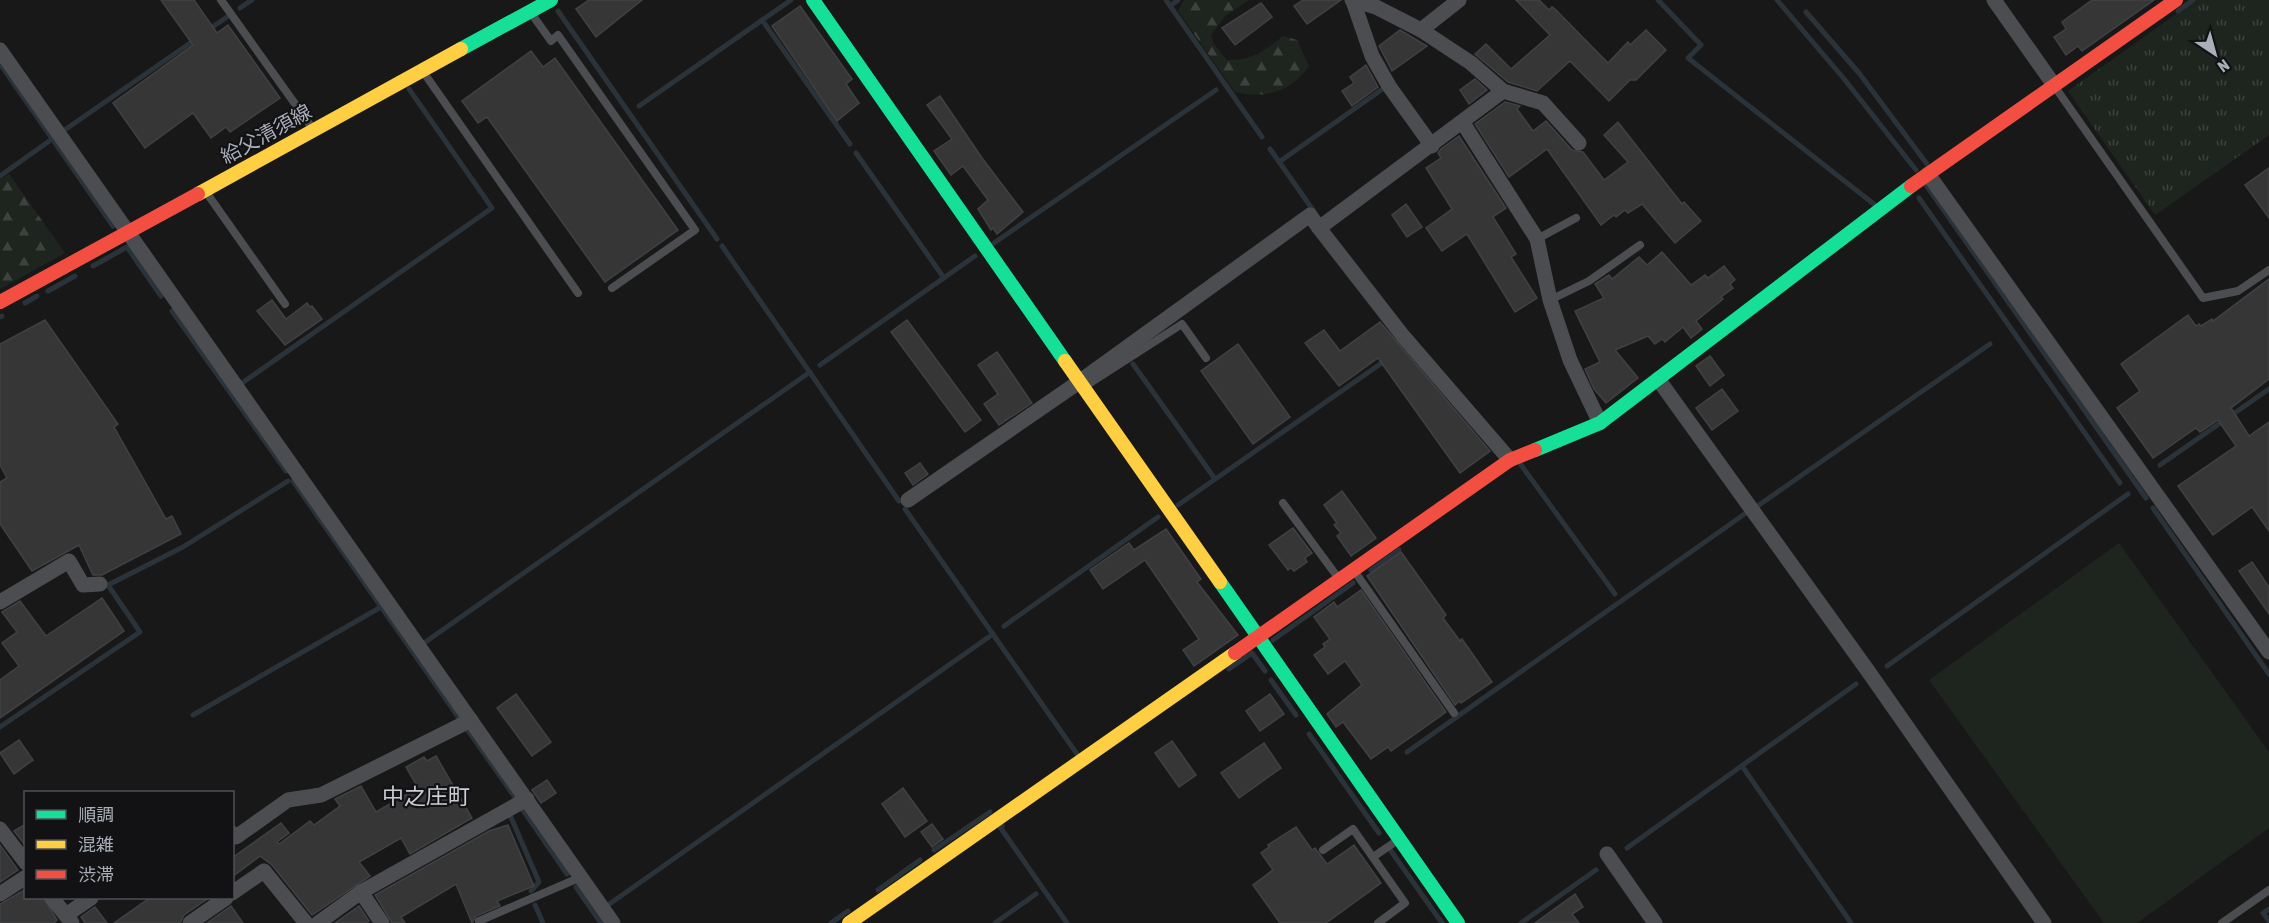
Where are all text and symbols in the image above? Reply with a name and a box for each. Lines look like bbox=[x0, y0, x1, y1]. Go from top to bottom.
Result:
north arrow bbox=[2185, 24, 2245, 84]
text: N bbox=[2215, 56, 2233, 76]
street label: 給父清須線 bbox=[216, 99, 315, 168]
district label: 中之庄町 bbox=[382, 783, 470, 809]
legend bbox=[24, 791, 234, 899]
text: 順調 bbox=[78, 804, 114, 825]
text: 混雑 bbox=[78, 834, 114, 855]
text: 渋滞 bbox=[78, 864, 114, 885]

